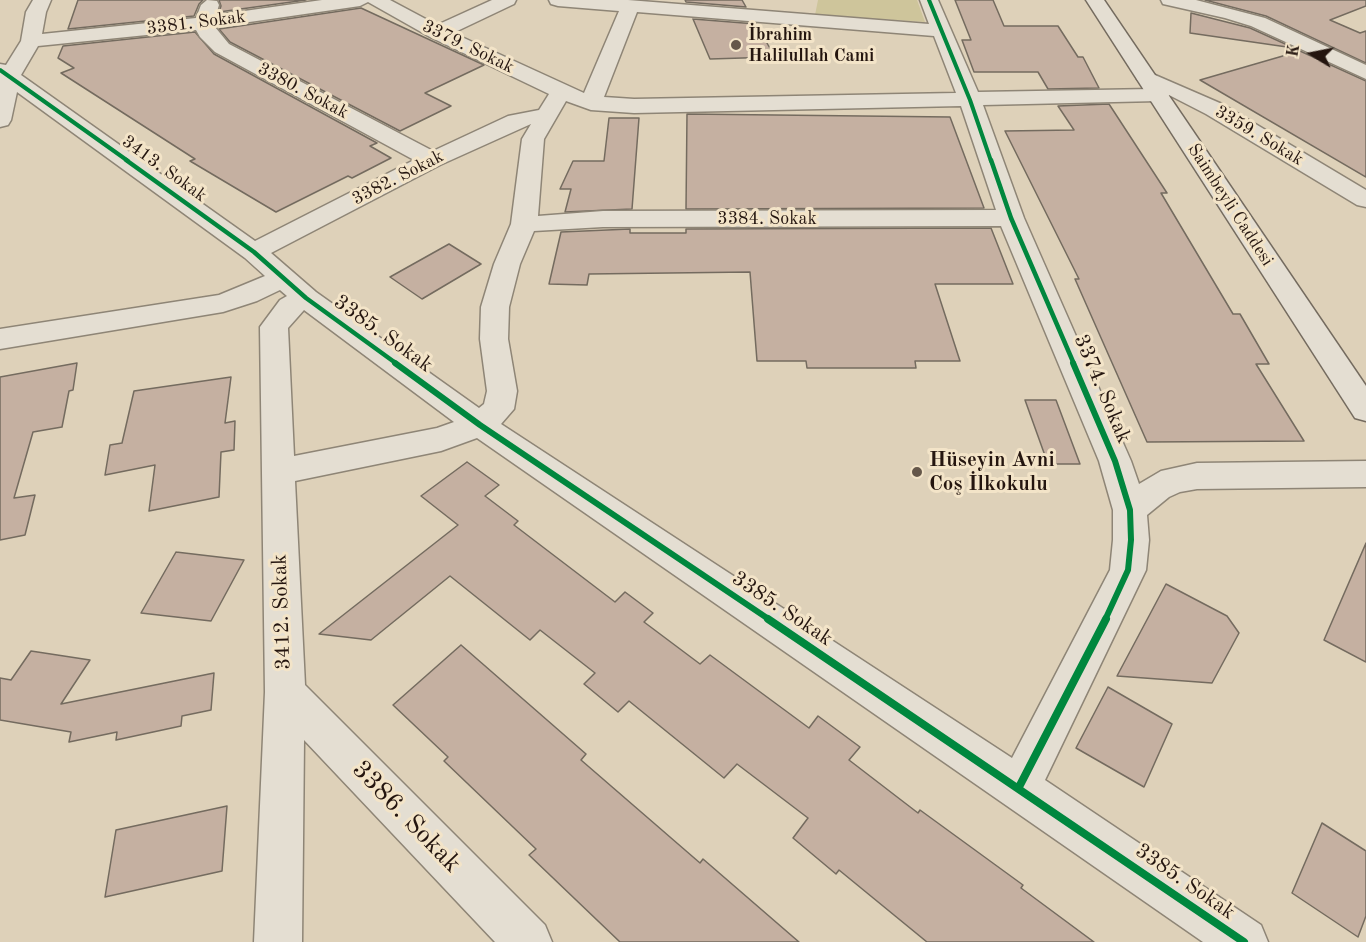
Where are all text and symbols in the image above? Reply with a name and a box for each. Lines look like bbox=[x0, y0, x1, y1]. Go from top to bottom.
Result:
street label: 3381. Sokak bbox=[145, 6, 247, 40]
street label: 3379. Sokak bbox=[419, 15, 517, 79]
place label: İbrahim Halilullah Cami bbox=[748, 24, 874, 66]
north arrow bbox=[1282, 24, 1342, 84]
marker: İbrahim Halilullah Cami bbox=[729, 38, 743, 52]
text: K bbox=[1285, 43, 1303, 58]
street label: 3380. Sokak bbox=[254, 58, 352, 124]
street label: 3359. Sokak bbox=[1211, 101, 1307, 171]
street label: 3413. Sokak bbox=[117, 131, 211, 207]
street label: Saimbeyli Caddesi bbox=[1182, 140, 1278, 270]
street label: 3382. Sokak bbox=[349, 146, 447, 210]
street label: 3384. Sokak bbox=[717, 208, 817, 230]
street label: 3385. Sokak bbox=[329, 290, 437, 378]
street label: 3374. Sokak bbox=[1068, 331, 1136, 447]
place label: Hüseyin Avni Coş İlkokulu bbox=[929, 447, 1055, 497]
marker: Hüseyin Avni Coş İlkokulu bbox=[910, 465, 924, 479]
street label: 3412. Sokak bbox=[267, 554, 297, 670]
street label: 3385. Sokak bbox=[727, 566, 837, 652]
street label: 3386. Sokak bbox=[345, 754, 467, 880]
street label: 3385. Sokak bbox=[1130, 838, 1240, 926]

